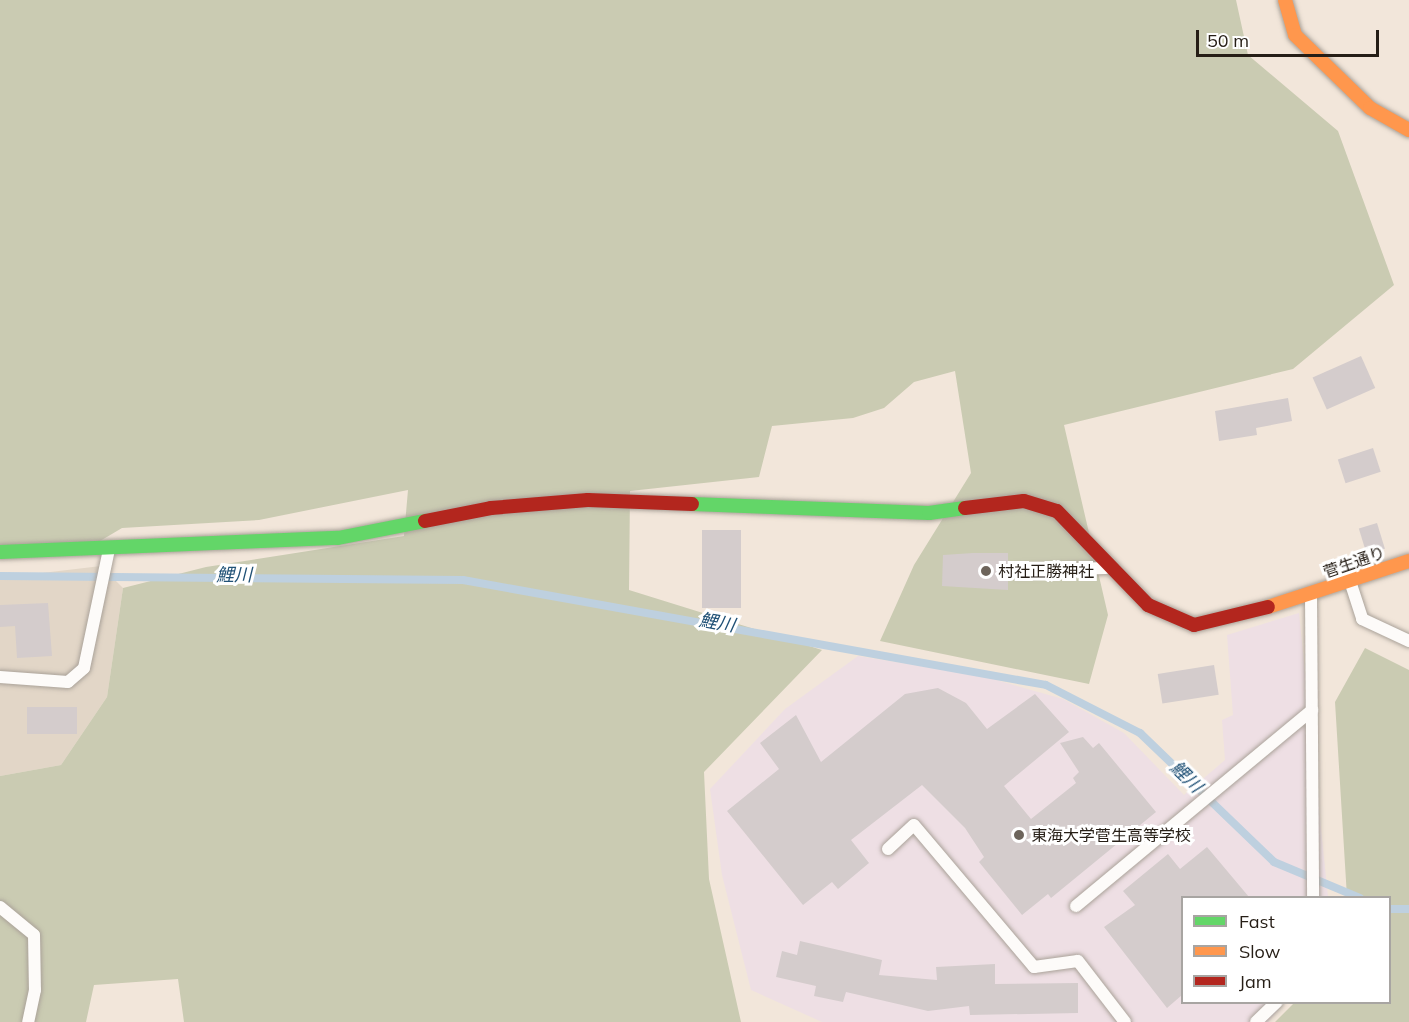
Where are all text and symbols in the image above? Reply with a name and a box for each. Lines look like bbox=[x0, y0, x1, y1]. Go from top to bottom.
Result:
scale bar bbox=[1199, 18, 1382, 56]
text: 50 m bbox=[1207, 29, 1249, 52]
street label: 菅生通り bbox=[1321, 543, 1387, 581]
place label: 村社正勝神社 bbox=[998, 561, 1094, 581]
water label: 鯉川 bbox=[216, 564, 252, 586]
marker: 村社正勝神社 bbox=[979, 564, 993, 578]
water label: 鯉川 bbox=[697, 609, 737, 637]
water label: 鯉川 bbox=[1166, 757, 1206, 797]
place label: 東海大学菅生高等学校 bbox=[1031, 825, 1191, 845]
marker: 東海大学菅生高等学校 bbox=[1012, 828, 1026, 842]
legend bbox=[1181, 896, 1391, 1004]
text: Fast bbox=[1239, 910, 1275, 933]
text: Slow bbox=[1239, 940, 1280, 963]
text: Jam bbox=[1239, 970, 1272, 993]

